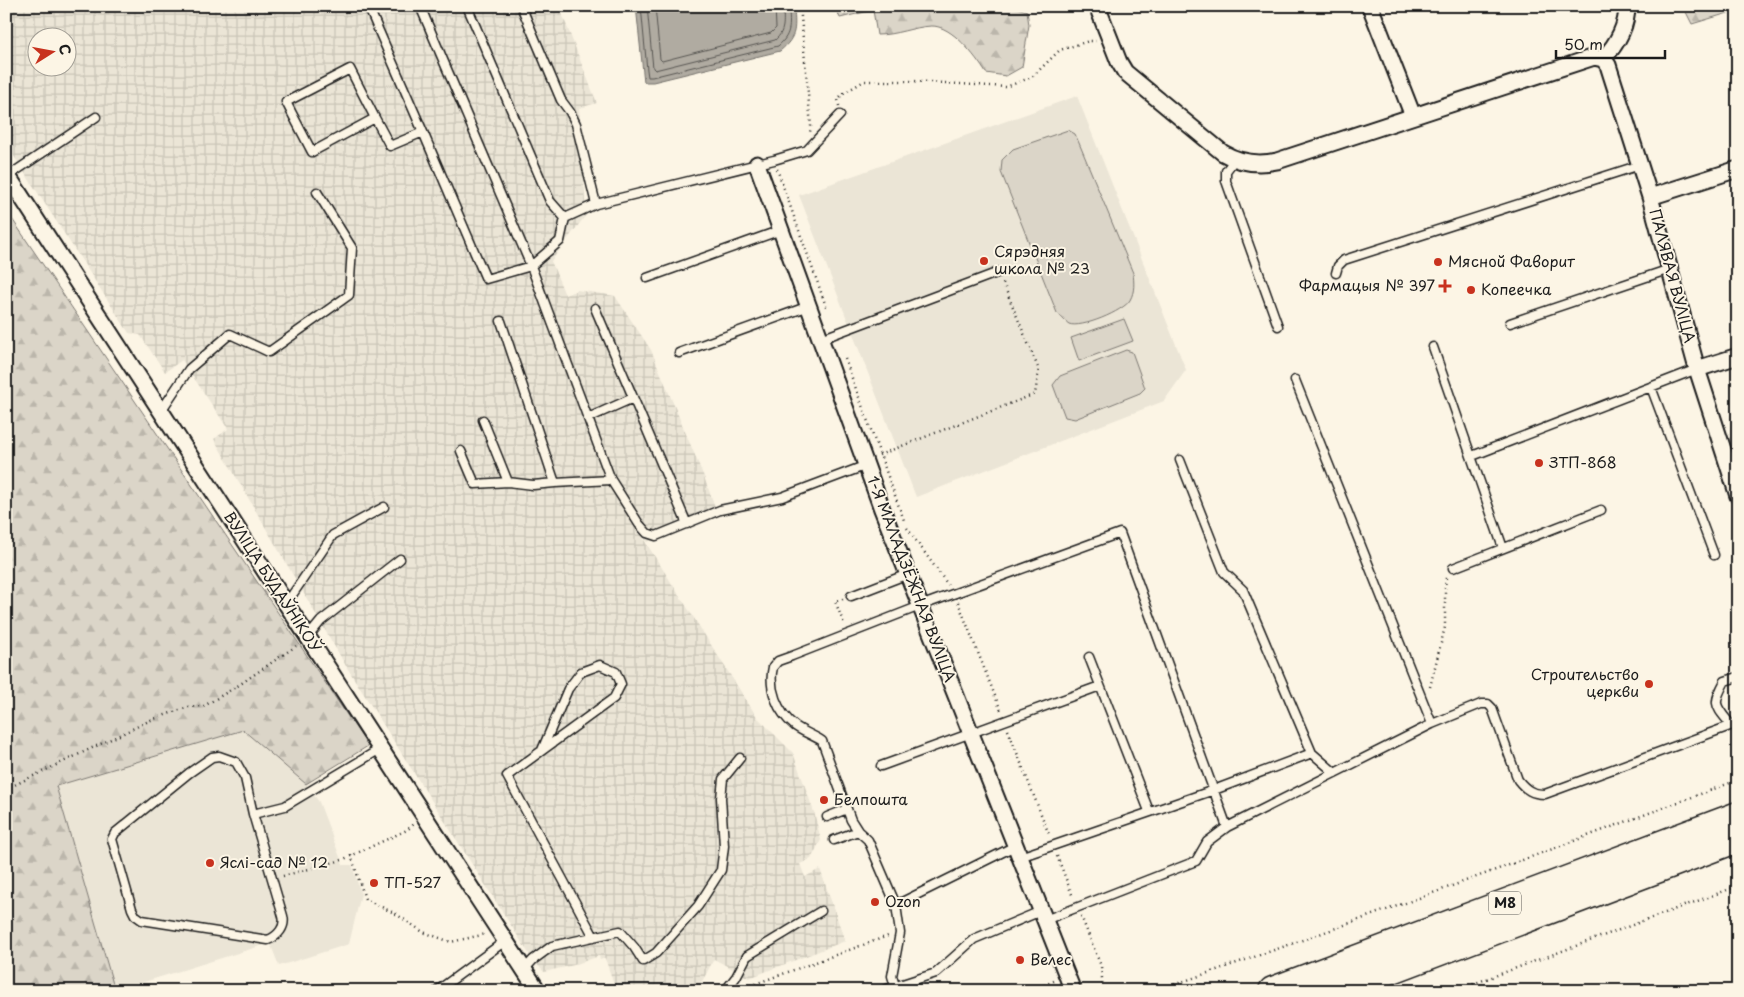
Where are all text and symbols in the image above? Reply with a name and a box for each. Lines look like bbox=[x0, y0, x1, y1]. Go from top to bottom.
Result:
north arrow bbox=[28, 28, 78, 78]
scale bar bbox=[1556, 28, 1665, 60]
text: 50 m bbox=[1564, 32, 1603, 55]
text: С bbox=[54, 42, 77, 57]
street label: ПАЛЯВАЯ ВУЛІЦА bbox=[1644, 206, 1702, 345]
place label: Сярэдняя школа № 23 bbox=[994, 239, 1090, 279]
place label: Мясной Фаворит bbox=[1448, 249, 1575, 272]
marker: Сярэдняя школа № 23 bbox=[978, 255, 990, 267]
marker: Мясной Фаворит bbox=[1432, 256, 1444, 268]
place label: Фармацыя № 397 bbox=[1299, 273, 1436, 296]
place label: Копеечка bbox=[1481, 277, 1552, 300]
marker: Фармацыя № 397 bbox=[1439, 280, 1451, 292]
marker: Копеечка bbox=[1465, 284, 1477, 296]
place label: ЗТП-868 bbox=[1549, 450, 1617, 473]
marker: ЗТП-868 bbox=[1533, 457, 1545, 469]
street label: 1-Я МАЛАДЗЁЖНАЯ ВУЛІЦА bbox=[862, 472, 962, 685]
street label: ВУЛІЦА БУДАЎНІКОЎ bbox=[219, 506, 328, 657]
place label: Строительство церкви bbox=[1531, 662, 1639, 702]
marker: Строительство церкви bbox=[1643, 678, 1655, 690]
place label: Белпошта bbox=[834, 787, 908, 810]
marker: Белпошта bbox=[818, 794, 830, 806]
place label: Яслі-сад № 12 bbox=[220, 850, 328, 873]
marker: Яслі-сад № 12 bbox=[204, 857, 216, 869]
place label: ТП-527 bbox=[384, 870, 442, 893]
marker: ТП-527 bbox=[368, 877, 380, 889]
place label: Ozon bbox=[885, 889, 921, 912]
road number: М8 bbox=[1489, 891, 1521, 914]
marker: Ozon bbox=[869, 896, 881, 908]
place label: Велес bbox=[1030, 947, 1071, 970]
marker: Велес bbox=[1014, 954, 1026, 966]

